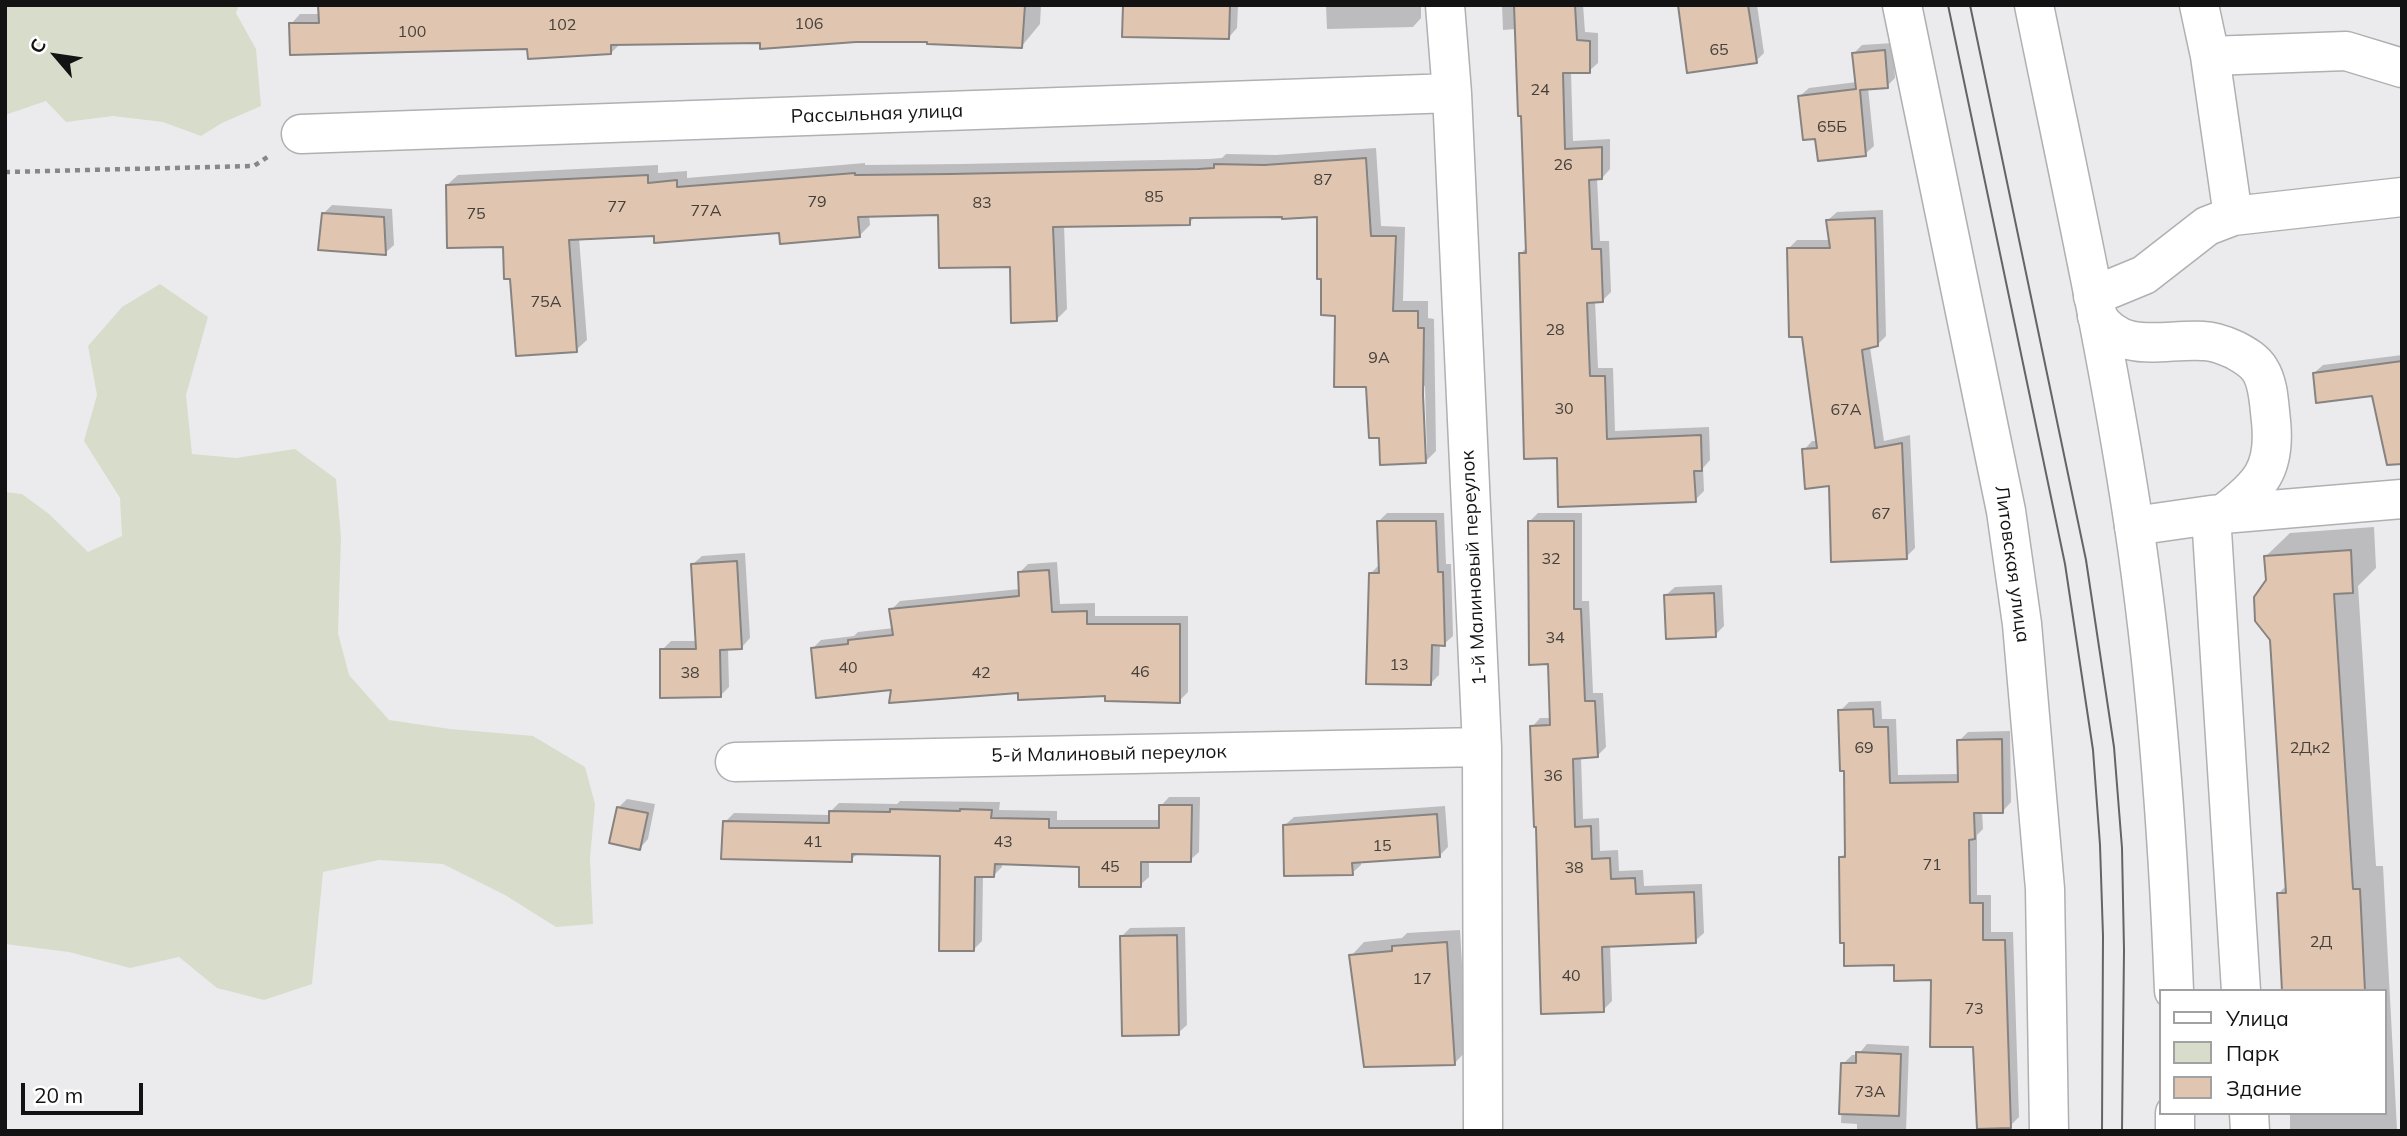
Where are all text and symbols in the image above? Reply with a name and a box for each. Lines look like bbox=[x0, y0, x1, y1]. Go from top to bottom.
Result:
house number: 106 bbox=[795, 14, 823, 34]
house number: 102 bbox=[548, 15, 576, 35]
north arrow bbox=[21, 21, 91, 91]
house number: 100 bbox=[398, 22, 426, 42]
text: С bbox=[24, 34, 51, 57]
house number: 65 bbox=[1709, 40, 1729, 60]
house number: 24 bbox=[1530, 80, 1550, 100]
street label: Рассыльная улица bbox=[790, 100, 964, 128]
house number: 65Б bbox=[1817, 117, 1847, 137]
house number: 26 bbox=[1553, 155, 1573, 175]
house number: 87 bbox=[1313, 170, 1333, 190]
house number: 85 bbox=[1144, 187, 1164, 207]
house number: 79 bbox=[807, 192, 827, 212]
house number: 83 bbox=[972, 193, 992, 213]
house number: 77 bbox=[607, 197, 627, 217]
house number: 77А bbox=[691, 201, 721, 221]
house number: 75 bbox=[466, 204, 486, 224]
house number: 75А bbox=[531, 292, 561, 312]
house number: 28 bbox=[1545, 320, 1565, 340]
house number: 9А bbox=[1368, 348, 1390, 368]
house number: 30 bbox=[1554, 399, 1574, 419]
house number: 67А bbox=[1831, 400, 1861, 420]
street label: 1-й Малиновый переулок bbox=[1456, 450, 1492, 686]
street label: Литовская улица bbox=[1990, 484, 2034, 644]
house number: 67 bbox=[1871, 504, 1891, 524]
house number: 32 bbox=[1541, 549, 1561, 569]
house number: 34 bbox=[1545, 628, 1565, 648]
house number: 13 bbox=[1389, 655, 1409, 675]
house number: 40 bbox=[838, 658, 858, 678]
house number: 46 bbox=[1130, 662, 1150, 682]
house number: 38 bbox=[680, 663, 700, 683]
house number: 42 bbox=[971, 663, 991, 683]
house number: 69 bbox=[1854, 738, 1874, 758]
house number: 2Дк2 bbox=[2290, 738, 2330, 758]
street label: 5-й Малиновый переулок bbox=[991, 741, 1227, 767]
house number: 36 bbox=[1543, 766, 1563, 786]
house number: 41 bbox=[803, 832, 823, 852]
house number: 43 bbox=[993, 832, 1013, 852]
house number: 15 bbox=[1372, 836, 1392, 856]
house number: 71 bbox=[1922, 855, 1942, 875]
house number: 45 bbox=[1100, 857, 1120, 877]
house number: 38 bbox=[1564, 858, 1584, 878]
house number: 2Д bbox=[2310, 932, 2332, 952]
house number: 40 bbox=[1561, 966, 1581, 986]
house number: 17 bbox=[1412, 969, 1432, 989]
legend bbox=[2158, 989, 2386, 1115]
house number: 73 bbox=[1964, 999, 1984, 1019]
text: Улица bbox=[2226, 1005, 2289, 1031]
text: Парк bbox=[2226, 1040, 2279, 1066]
scale bar bbox=[24, 1070, 147, 1114]
text: Здание bbox=[2226, 1075, 2302, 1101]
text: 20 m bbox=[34, 1082, 83, 1108]
house number: 73А bbox=[1855, 1082, 1885, 1102]

